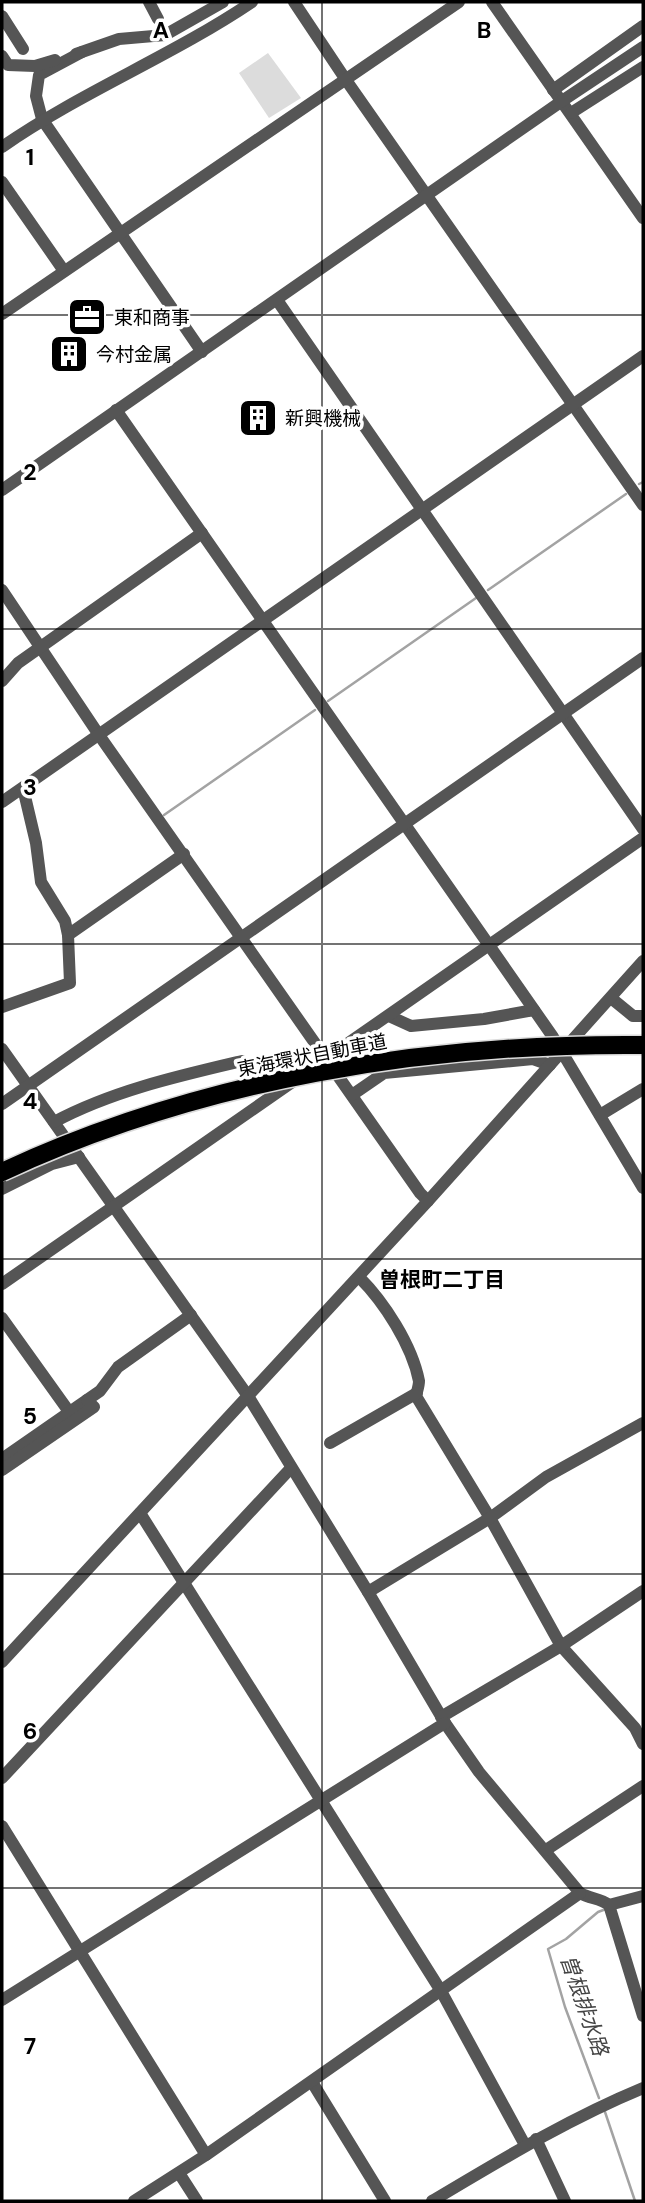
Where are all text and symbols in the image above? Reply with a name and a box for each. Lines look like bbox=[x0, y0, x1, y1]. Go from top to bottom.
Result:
text: A bbox=[153, 15, 169, 45]
text: B bbox=[477, 15, 491, 45]
text: 1 bbox=[26, 142, 34, 172]
office icon: 東和商事 bbox=[66, 296, 108, 338]
place label: 東和商事 bbox=[114, 305, 190, 330]
building icon: 今村金属 bbox=[48, 333, 90, 375]
place label: 今村金属 bbox=[96, 342, 172, 367]
building icon: 新興機械 bbox=[237, 397, 279, 439]
place label: 新興機械 bbox=[285, 406, 361, 431]
text: 2 bbox=[23, 457, 37, 487]
text: 3 bbox=[23, 772, 37, 802]
street label: 東海環状自動車道 bbox=[235, 1029, 389, 1082]
text: 4 bbox=[23, 1086, 38, 1116]
district label: 曽根町二丁目 bbox=[379, 1266, 505, 1294]
text: 5 bbox=[23, 1401, 37, 1431]
text: 6 bbox=[23, 1716, 37, 1746]
water label: 曽根排水路 bbox=[554, 1951, 615, 2061]
text: 7 bbox=[24, 2031, 36, 2061]

